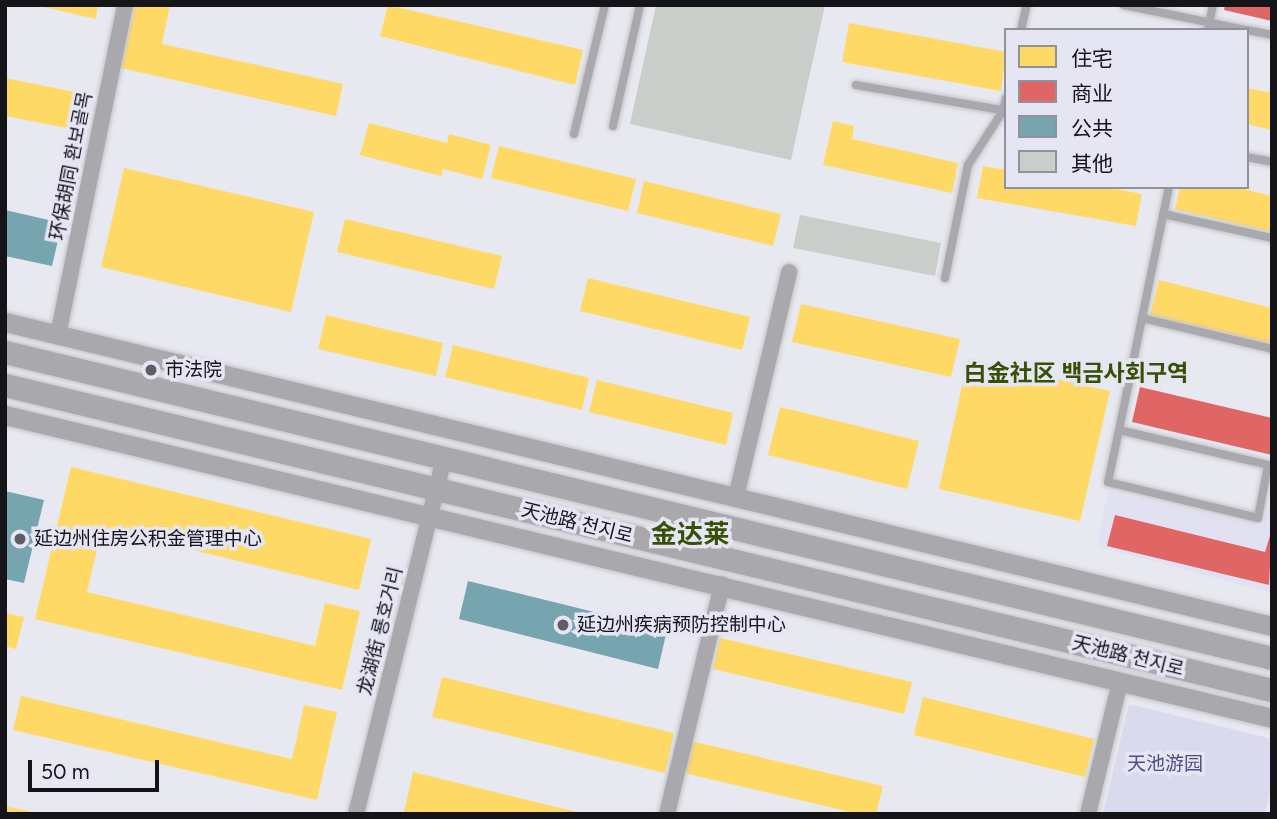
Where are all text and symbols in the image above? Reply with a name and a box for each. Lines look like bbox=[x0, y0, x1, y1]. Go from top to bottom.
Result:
legend bbox=[1004, 28, 1249, 189]
text: 住宅 bbox=[1071, 46, 1113, 71]
text: 商业 bbox=[1071, 81, 1113, 106]
street label: 环保胡同 환보골목 bbox=[45, 90, 97, 242]
text: 公共 bbox=[1071, 116, 1113, 141]
text: 其他 bbox=[1071, 151, 1113, 176]
place label: 市法院 bbox=[165, 359, 222, 381]
district label: 白金社区 백금사회구역 bbox=[964, 359, 1188, 387]
marker: 市法院 bbox=[143, 362, 159, 378]
street label: 天池路 천지로 bbox=[519, 498, 635, 548]
district label: 金达莱 bbox=[651, 519, 729, 551]
place label: 延边州住房公积金管理中心 bbox=[34, 528, 262, 550]
marker: 延边州住房公积金管理中心 bbox=[12, 531, 28, 547]
street label: 龙湖街 룡호거리 bbox=[353, 564, 407, 698]
place label: 延边州疾病预防控制中心 bbox=[577, 614, 786, 636]
marker: 延边州疾病预防控制中心 bbox=[555, 617, 571, 633]
street label: 天池路 천지로 bbox=[1070, 631, 1186, 681]
scale bar bbox=[32, 746, 163, 790]
park label: 天池游园 bbox=[1127, 753, 1203, 775]
text: 50 m bbox=[41, 759, 90, 784]

